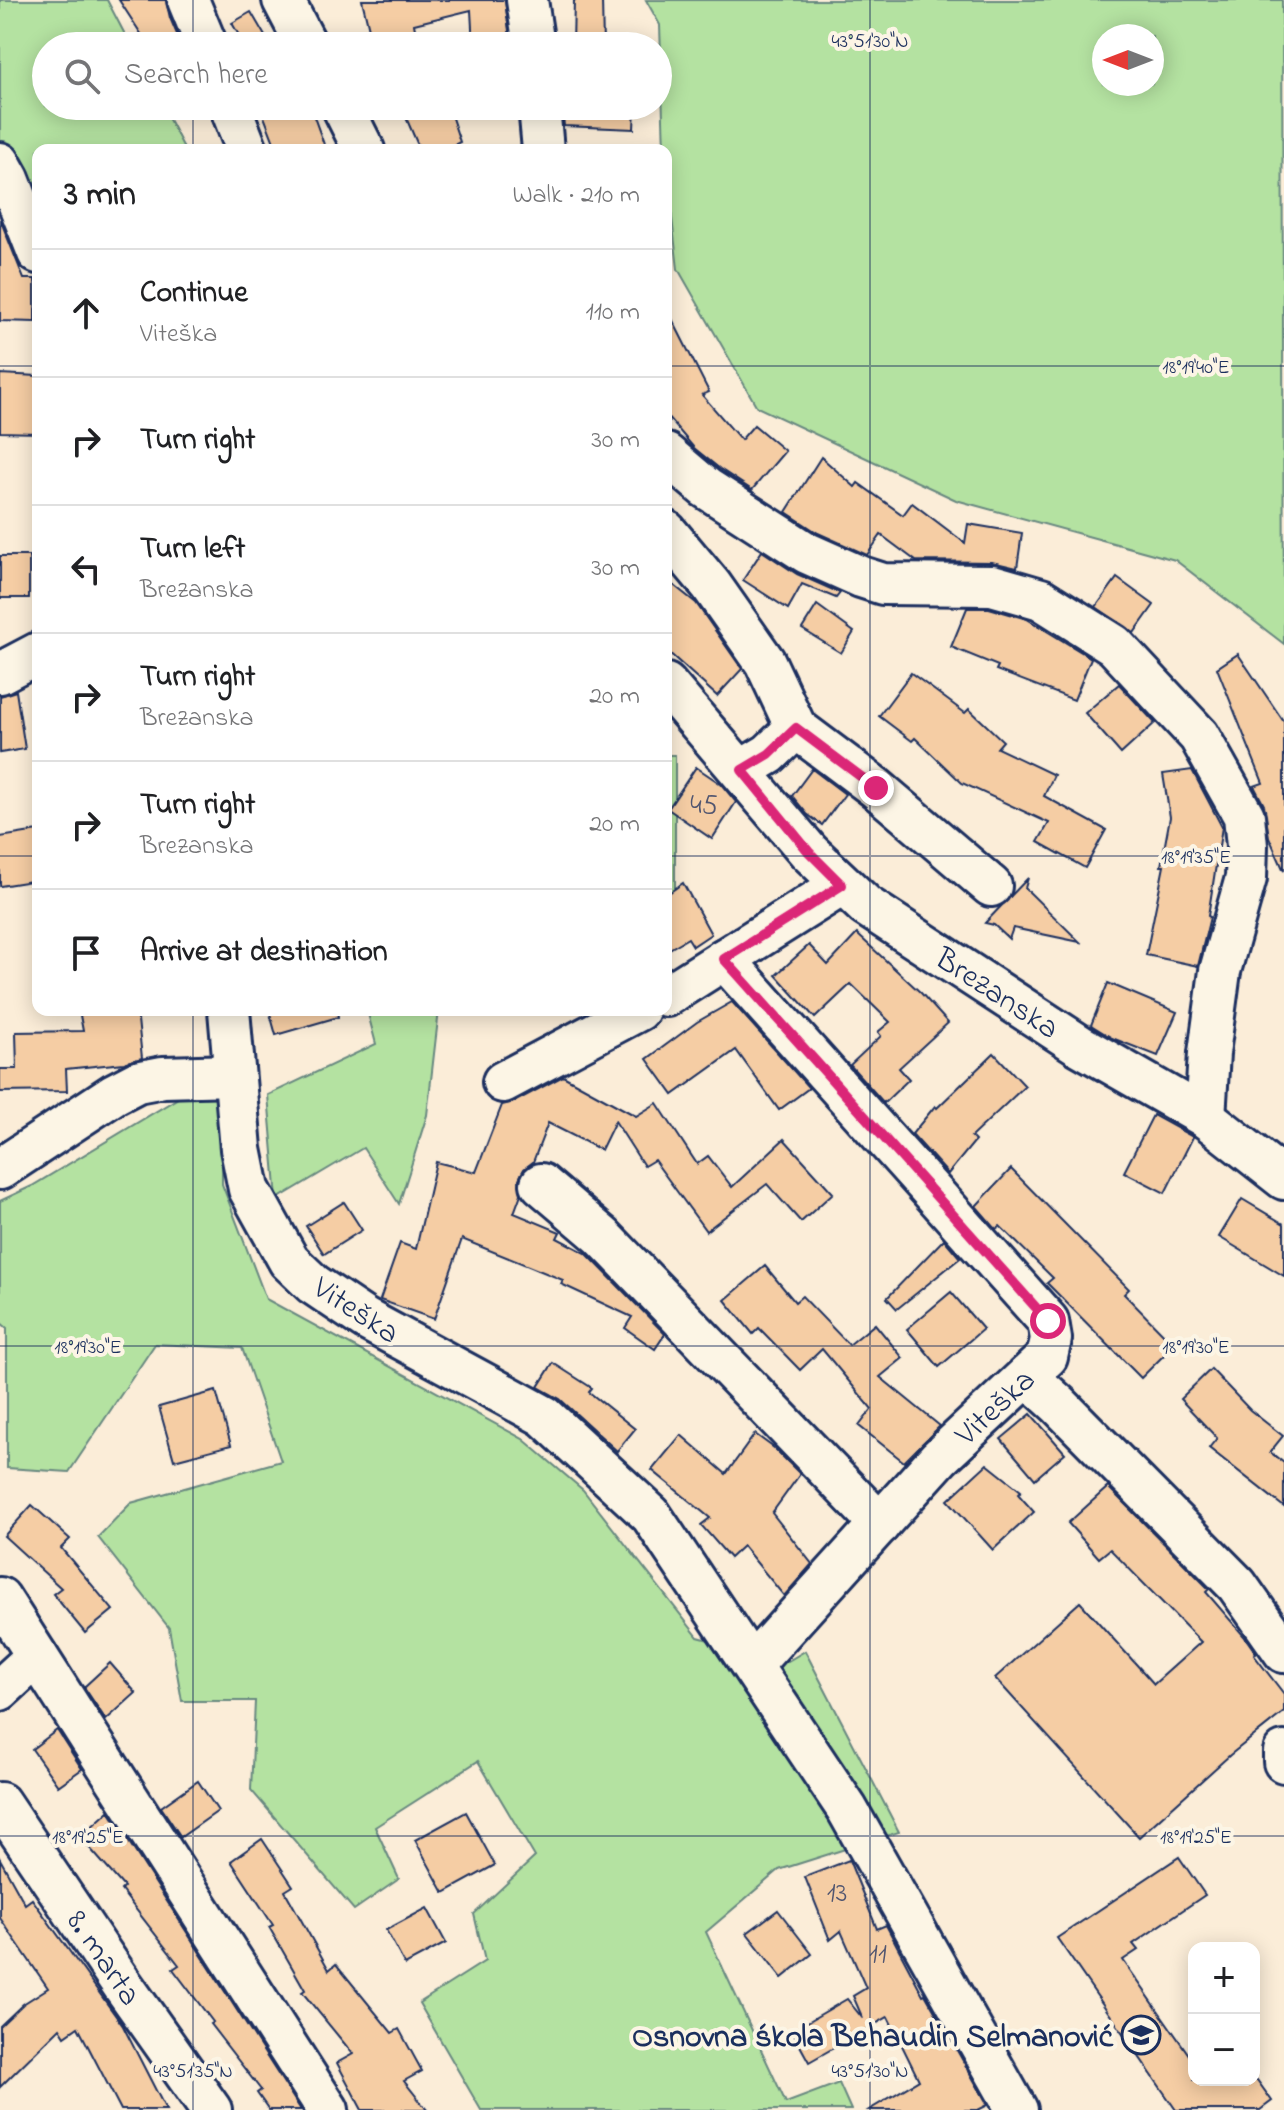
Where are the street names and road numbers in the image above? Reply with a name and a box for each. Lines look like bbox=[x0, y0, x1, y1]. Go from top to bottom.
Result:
street label: Brezanska bbox=[924, 937, 1068, 1053]
street label: Viteška bbox=[302, 1266, 408, 1358]
street label: Viteška bbox=[945, 1359, 1047, 1459]
street label: 8. marta bbox=[53, 1902, 151, 2016]

